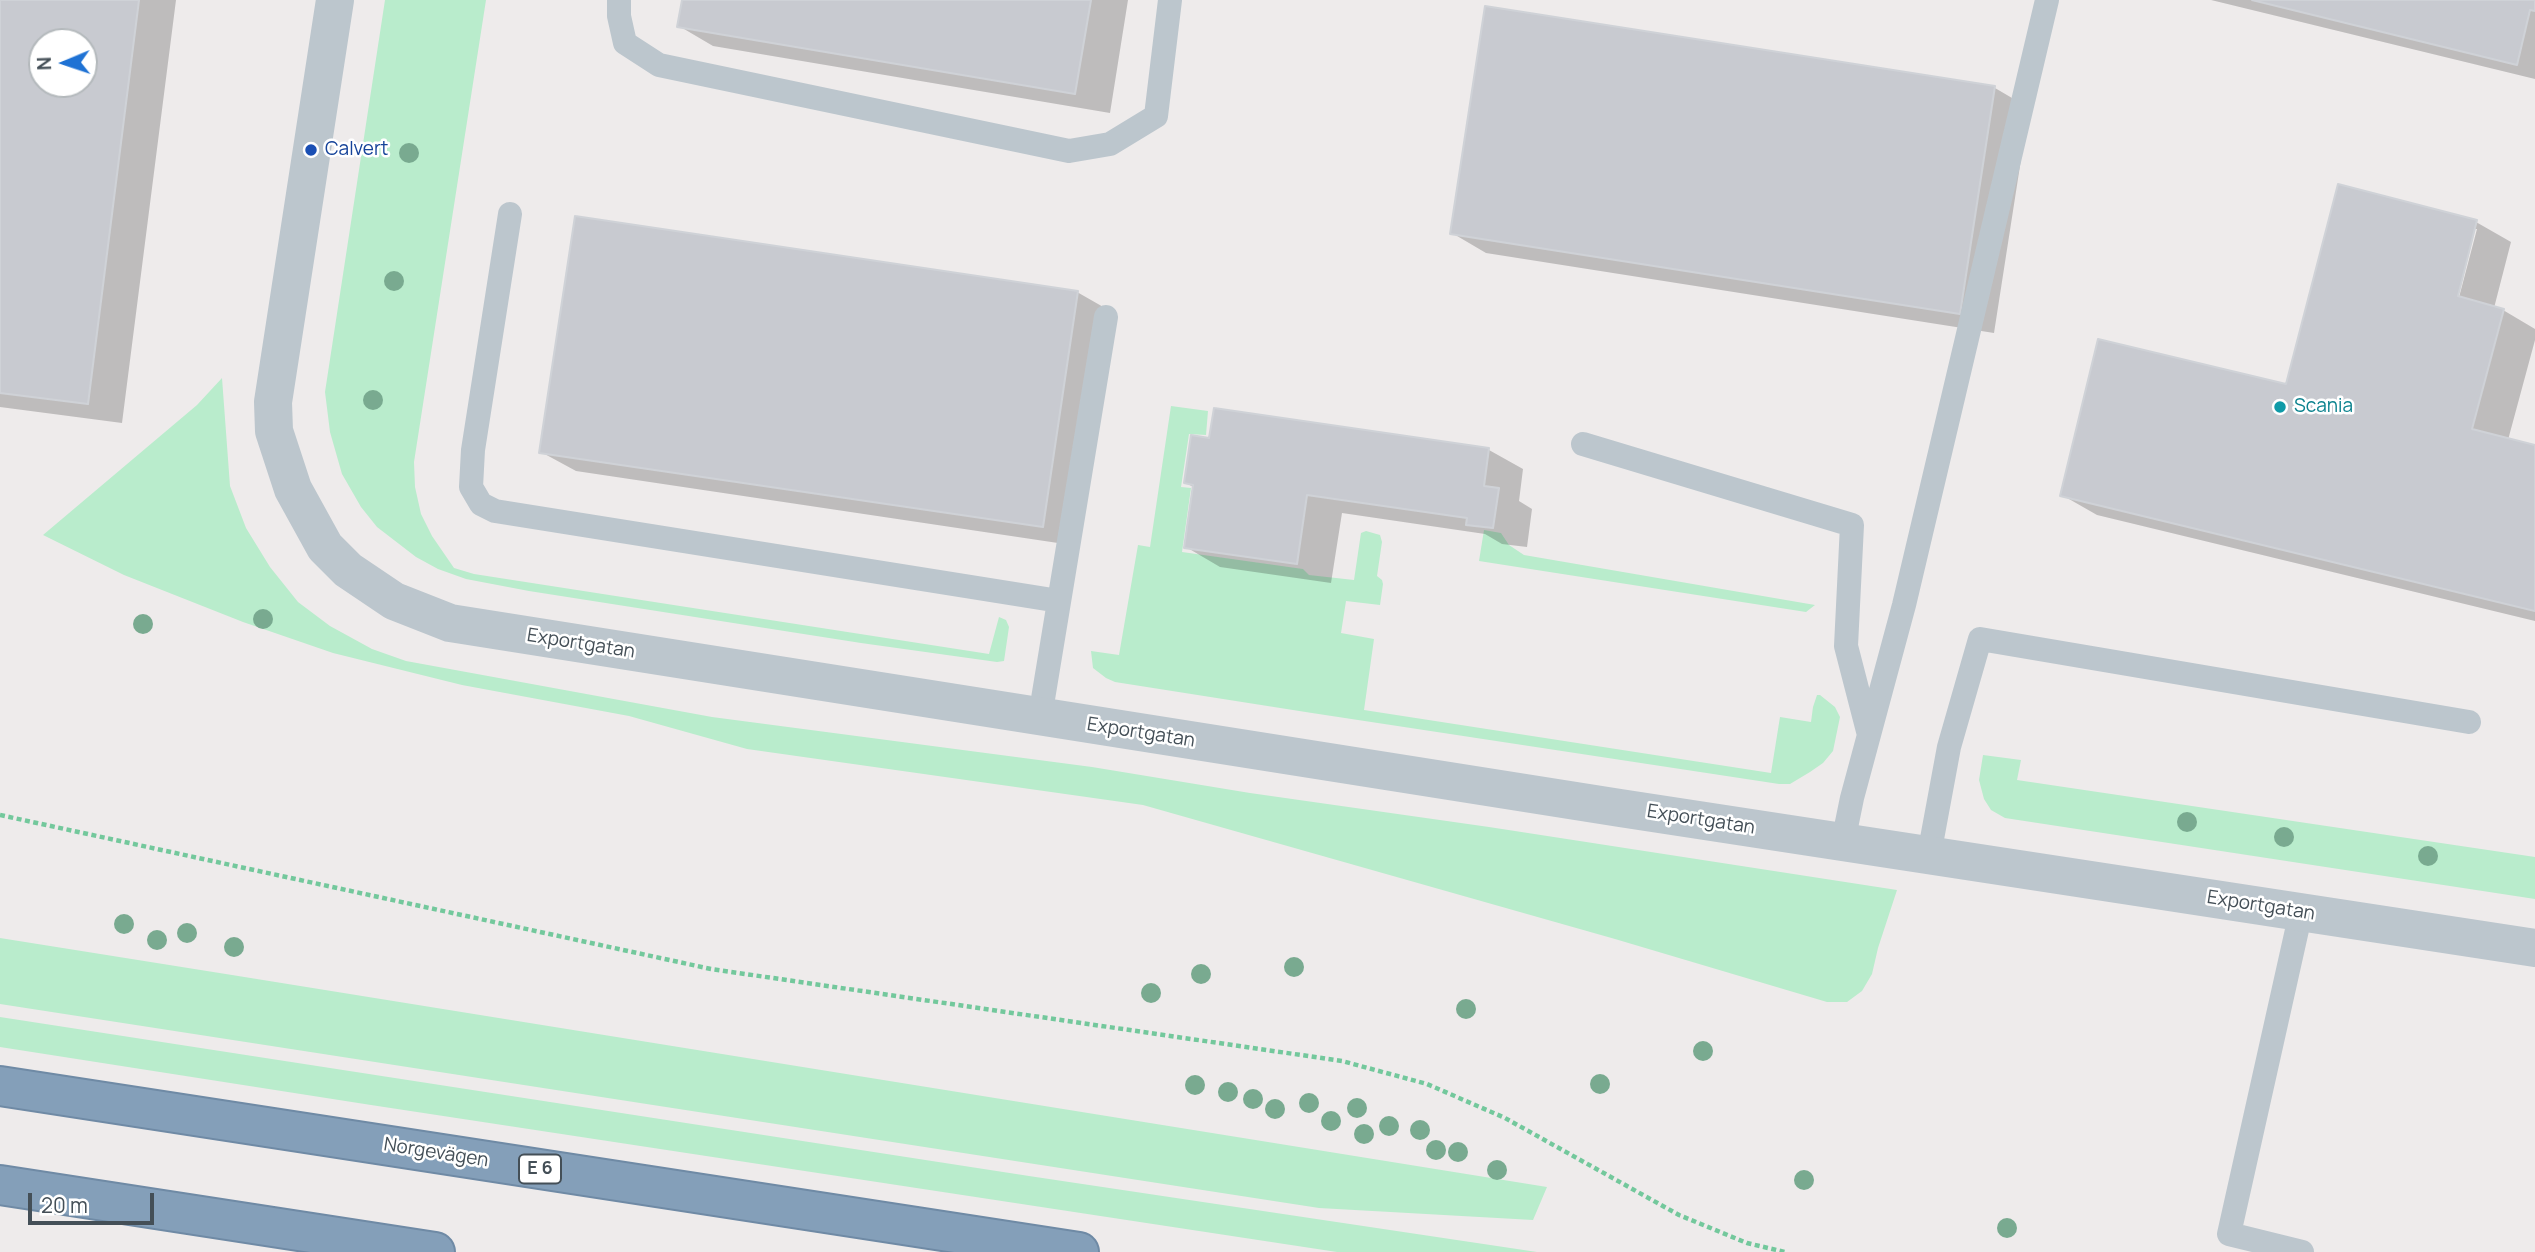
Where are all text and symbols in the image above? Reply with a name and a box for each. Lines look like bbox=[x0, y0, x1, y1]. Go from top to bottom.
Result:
north arrow bbox=[28, 28, 98, 98]
text: N bbox=[31, 56, 57, 71]
place label: Calvert bbox=[325, 139, 388, 161]
marker: Calvert bbox=[303, 142, 319, 158]
place label: Scania bbox=[2294, 396, 2353, 418]
marker: Scania bbox=[2272, 399, 2288, 415]
street label: Exportgatan bbox=[525, 624, 637, 664]
street label: Exportgatan bbox=[1085, 713, 1197, 753]
street label: Exportgatan bbox=[1645, 800, 1757, 840]
street label: Exportgatan bbox=[2205, 886, 2317, 926]
street label: Norgevägen bbox=[382, 1133, 490, 1173]
road number: E 6 bbox=[519, 1154, 561, 1184]
scale bar bbox=[32, 1178, 158, 1222]
text: 20 m bbox=[41, 1191, 88, 1219]

